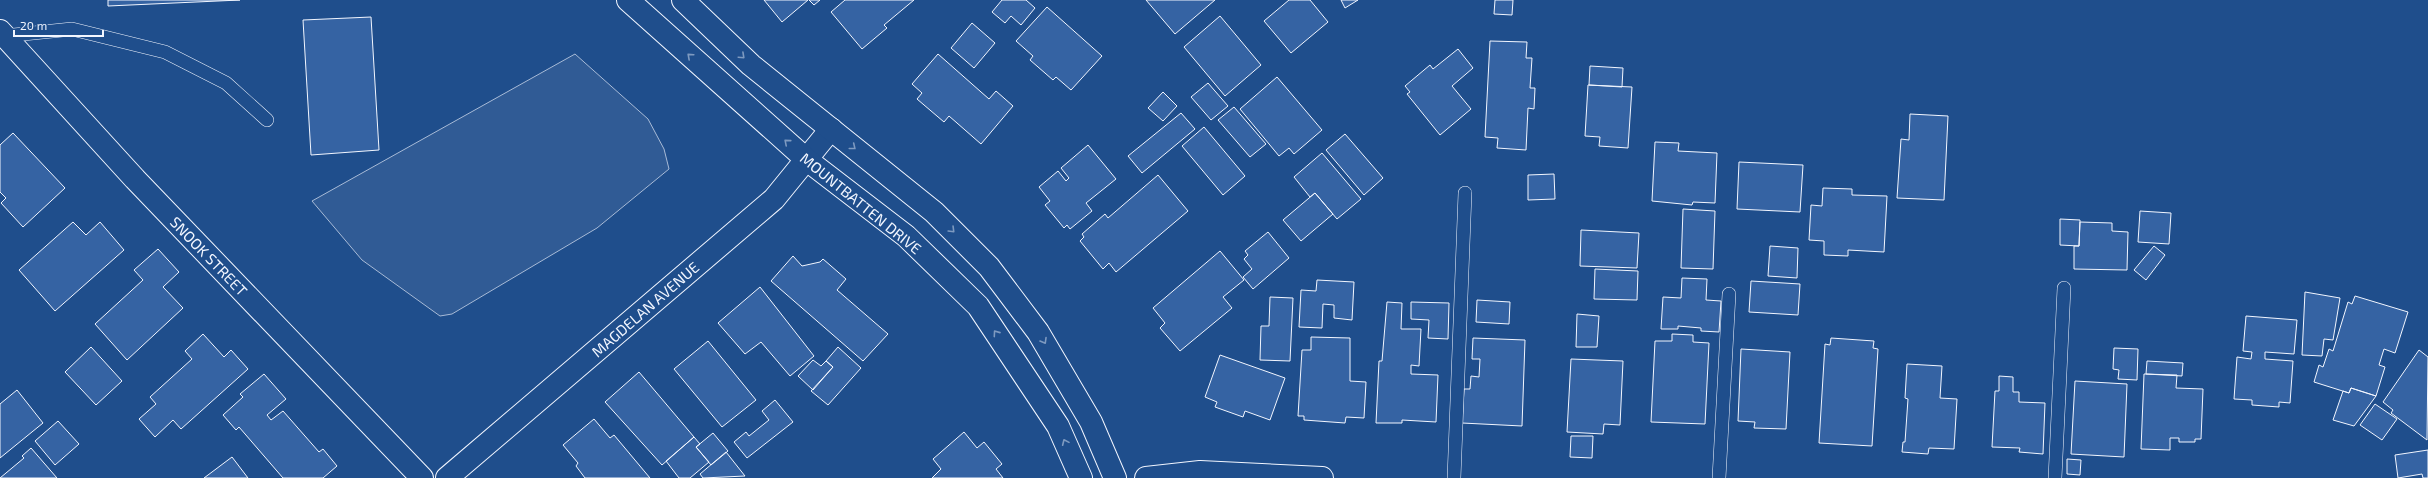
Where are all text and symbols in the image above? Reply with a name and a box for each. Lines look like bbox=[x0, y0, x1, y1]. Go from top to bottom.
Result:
scale bar bbox=[14, 12, 103, 38]
text: 20 m bbox=[20, 18, 47, 32]
one-way arrow bbox=[737, 51, 745, 58]
one-way arrow bbox=[687, 54, 694, 61]
one-way arrow bbox=[784, 140, 792, 147]
one-way arrow bbox=[848, 142, 856, 149]
street label: MOUNTBATTEN DRIVE bbox=[797, 149, 925, 257]
street label: SNOOK STREET bbox=[167, 213, 251, 300]
one-way arrow bbox=[947, 225, 955, 233]
street label: MAGDELAN AVENUE bbox=[588, 258, 702, 360]
one-way arrow bbox=[994, 330, 1001, 337]
one-way arrow bbox=[1039, 337, 1046, 344]
one-way arrow bbox=[1062, 439, 1070, 446]

